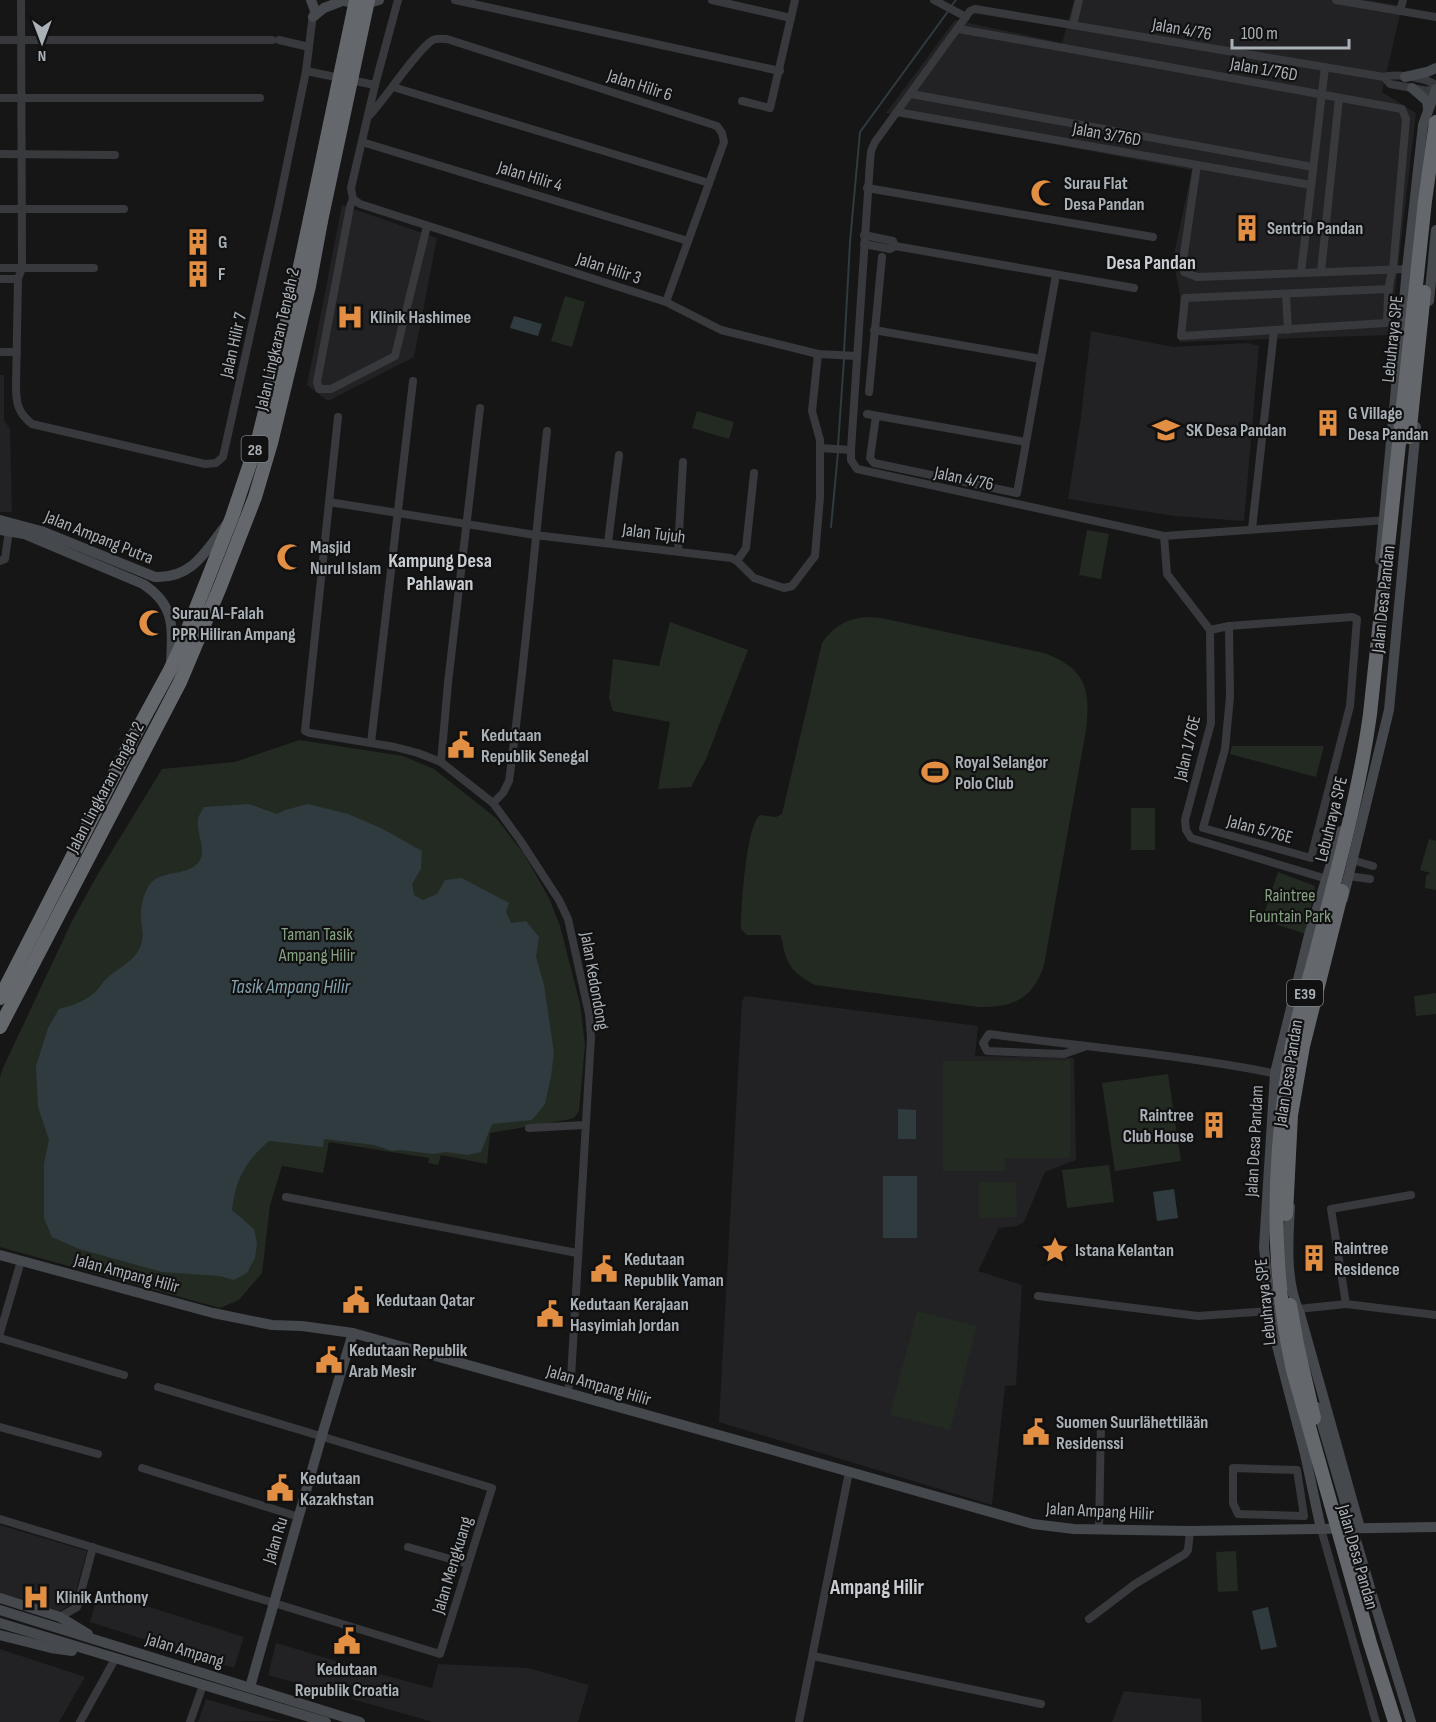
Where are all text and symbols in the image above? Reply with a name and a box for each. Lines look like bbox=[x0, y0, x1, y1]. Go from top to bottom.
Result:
north arrow bbox=[12, 12, 72, 72]
scale bar bbox=[1232, 12, 1349, 50]
street label: Jalan 4/76 bbox=[1150, 14, 1213, 45]
text: 100 m bbox=[1241, 23, 1278, 44]
text: N bbox=[38, 46, 46, 65]
street label: Jalan 1/76D bbox=[1228, 53, 1299, 86]
street label: Jalan Hilir 6 bbox=[604, 65, 675, 106]
street label: Jalan 3/76D bbox=[1070, 118, 1143, 151]
street label: Jalan Hilir 4 bbox=[494, 156, 565, 196]
place label: Surau Flat Desa Pandan bbox=[1064, 173, 1145, 215]
mosque icon: Surau Flat Desa Pandan bbox=[1029, 178, 1059, 208]
building icon: Sentrio Pandan bbox=[1232, 213, 1262, 243]
place label: Sentrio Pandan bbox=[1267, 218, 1363, 239]
building icon: G bbox=[183, 227, 213, 257]
place label: G bbox=[218, 232, 227, 253]
street label: Jalan Hilir 3 bbox=[573, 248, 644, 289]
district label: Desa Pandan bbox=[1106, 251, 1196, 275]
building icon: F bbox=[183, 259, 213, 289]
place label: F bbox=[218, 264, 226, 285]
street label: Jalan Lingkaran Tengah 2 bbox=[251, 266, 304, 413]
street label: Lebuhraya SPE bbox=[1377, 295, 1408, 384]
hospital icon: Klinik Hashimee bbox=[335, 302, 365, 332]
place label: Klinik Hashimee bbox=[370, 307, 471, 328]
street label: Jalan Hilir 7 bbox=[216, 310, 251, 381]
place label: G Village Desa Pandan bbox=[1348, 403, 1429, 445]
building icon: G Village Desa Pandan bbox=[1313, 408, 1343, 438]
school or university icon: SK Desa Pandan bbox=[1151, 415, 1181, 445]
place label: SK Desa Pandan bbox=[1186, 420, 1286, 441]
road number: 28 bbox=[242, 436, 268, 462]
street label: Jalan 4/76 bbox=[931, 462, 996, 495]
street label: Jalan Ampang Putra bbox=[40, 506, 156, 569]
street label: Jalan Tujuh bbox=[620, 519, 687, 548]
place label: Masjid Nurul Islam bbox=[310, 537, 381, 579]
mosque icon: Masjid Nurul Islam bbox=[275, 542, 305, 572]
street label: Jalan Desa Pandan bbox=[1367, 544, 1400, 655]
district label: Kampung Desa Pahlawan bbox=[388, 549, 492, 596]
place label: Surau Al-Falah PPR Hiliran Ampang bbox=[172, 603, 296, 645]
mosque icon: Surau Al-Falah PPR Hiliran Ampang bbox=[137, 608, 167, 638]
street label: Jalan 1/76E bbox=[1170, 713, 1205, 784]
street label: Jalan Lingkaran Tengah 2 bbox=[62, 718, 149, 857]
place label: Kedutaan Republik Senegal bbox=[481, 725, 589, 767]
public building icon: Kedutaan Republik Senegal bbox=[446, 730, 476, 760]
place label: Royal Selangor Polo Club bbox=[955, 752, 1049, 794]
sports icon: Royal Selangor Polo Club bbox=[920, 757, 950, 787]
street label: Lebuhraya SPE bbox=[1311, 774, 1352, 864]
street label: Jalan 5/76E bbox=[1224, 810, 1295, 848]
park label: Raintree Fountain Park bbox=[1249, 885, 1331, 927]
park label: Taman Tasik Ampang Hilir bbox=[278, 924, 355, 966]
street label: Jalan Kedondong bbox=[575, 929, 613, 1032]
water label: Tasik Ampang Hilir bbox=[230, 975, 351, 999]
road number: E39 bbox=[1287, 980, 1323, 1006]
street label: Jalan Desa Pandan bbox=[1270, 1018, 1307, 1129]
street label: Jalan Desa Pandam bbox=[1241, 1085, 1268, 1198]
place label: Raintree Club House bbox=[1123, 1105, 1194, 1147]
building icon: Raintree Club House bbox=[1199, 1110, 1229, 1140]
place icon: Istana Kelantan bbox=[1040, 1235, 1070, 1265]
place label: Raintree Residence bbox=[1334, 1238, 1400, 1280]
place label: Istana Kelantan bbox=[1075, 1240, 1174, 1261]
building icon: Raintree Residence bbox=[1299, 1243, 1329, 1273]
street label: Jalan Ampang Hilir bbox=[71, 1249, 182, 1298]
place label: Kedutaan Republik Yaman bbox=[624, 1249, 724, 1291]
public building icon: Kedutaan Republik Yaman bbox=[589, 1254, 619, 1284]
street label: Lebuhraya SPE bbox=[1250, 1257, 1281, 1346]
public building icon: Kedutaan Qatar bbox=[341, 1285, 371, 1315]
place label: Kedutaan Qatar bbox=[376, 1290, 475, 1311]
place label: Kedutaan Kerajaan Hasyimiah Jordan bbox=[570, 1294, 689, 1336]
public building icon: Kedutaan Kerajaan Hasyimiah Jordan bbox=[535, 1299, 565, 1329]
place label: Kedutaan Republik Arab Mesir bbox=[348, 1340, 468, 1382]
public building icon: Kedutaan Republik Arab Mesir bbox=[314, 1345, 344, 1375]
street label: Jalan Ampang Hilir bbox=[543, 1360, 654, 1410]
place label: Suomen Suurlähettilään Residenssi bbox=[1056, 1412, 1208, 1454]
public building icon: Suomen Suurlähettilään Residenssi bbox=[1021, 1417, 1051, 1447]
place label: Kedutaan Kazakhstan bbox=[300, 1468, 374, 1510]
public building icon: Kedutaan Kazakhstan bbox=[265, 1473, 295, 1503]
street label: Jalan Ampang Hilir bbox=[1045, 1498, 1154, 1525]
street label: Jalan Desa Pandan bbox=[1332, 1501, 1382, 1612]
street label: Jalan Ru bbox=[258, 1514, 292, 1567]
street label: Jalan Mengkuang bbox=[427, 1514, 477, 1617]
district label: Ampang Hilir bbox=[829, 1575, 925, 1600]
hospital icon: Klinik Anthony bbox=[21, 1582, 51, 1612]
place label: Klinik Anthony bbox=[56, 1587, 149, 1608]
public building icon: Kedutaan Republik Croatia bbox=[332, 1626, 362, 1656]
street label: Jalan Ampang bbox=[142, 1628, 226, 1672]
place label: Kedutaan Republik Croatia bbox=[295, 1659, 399, 1701]

